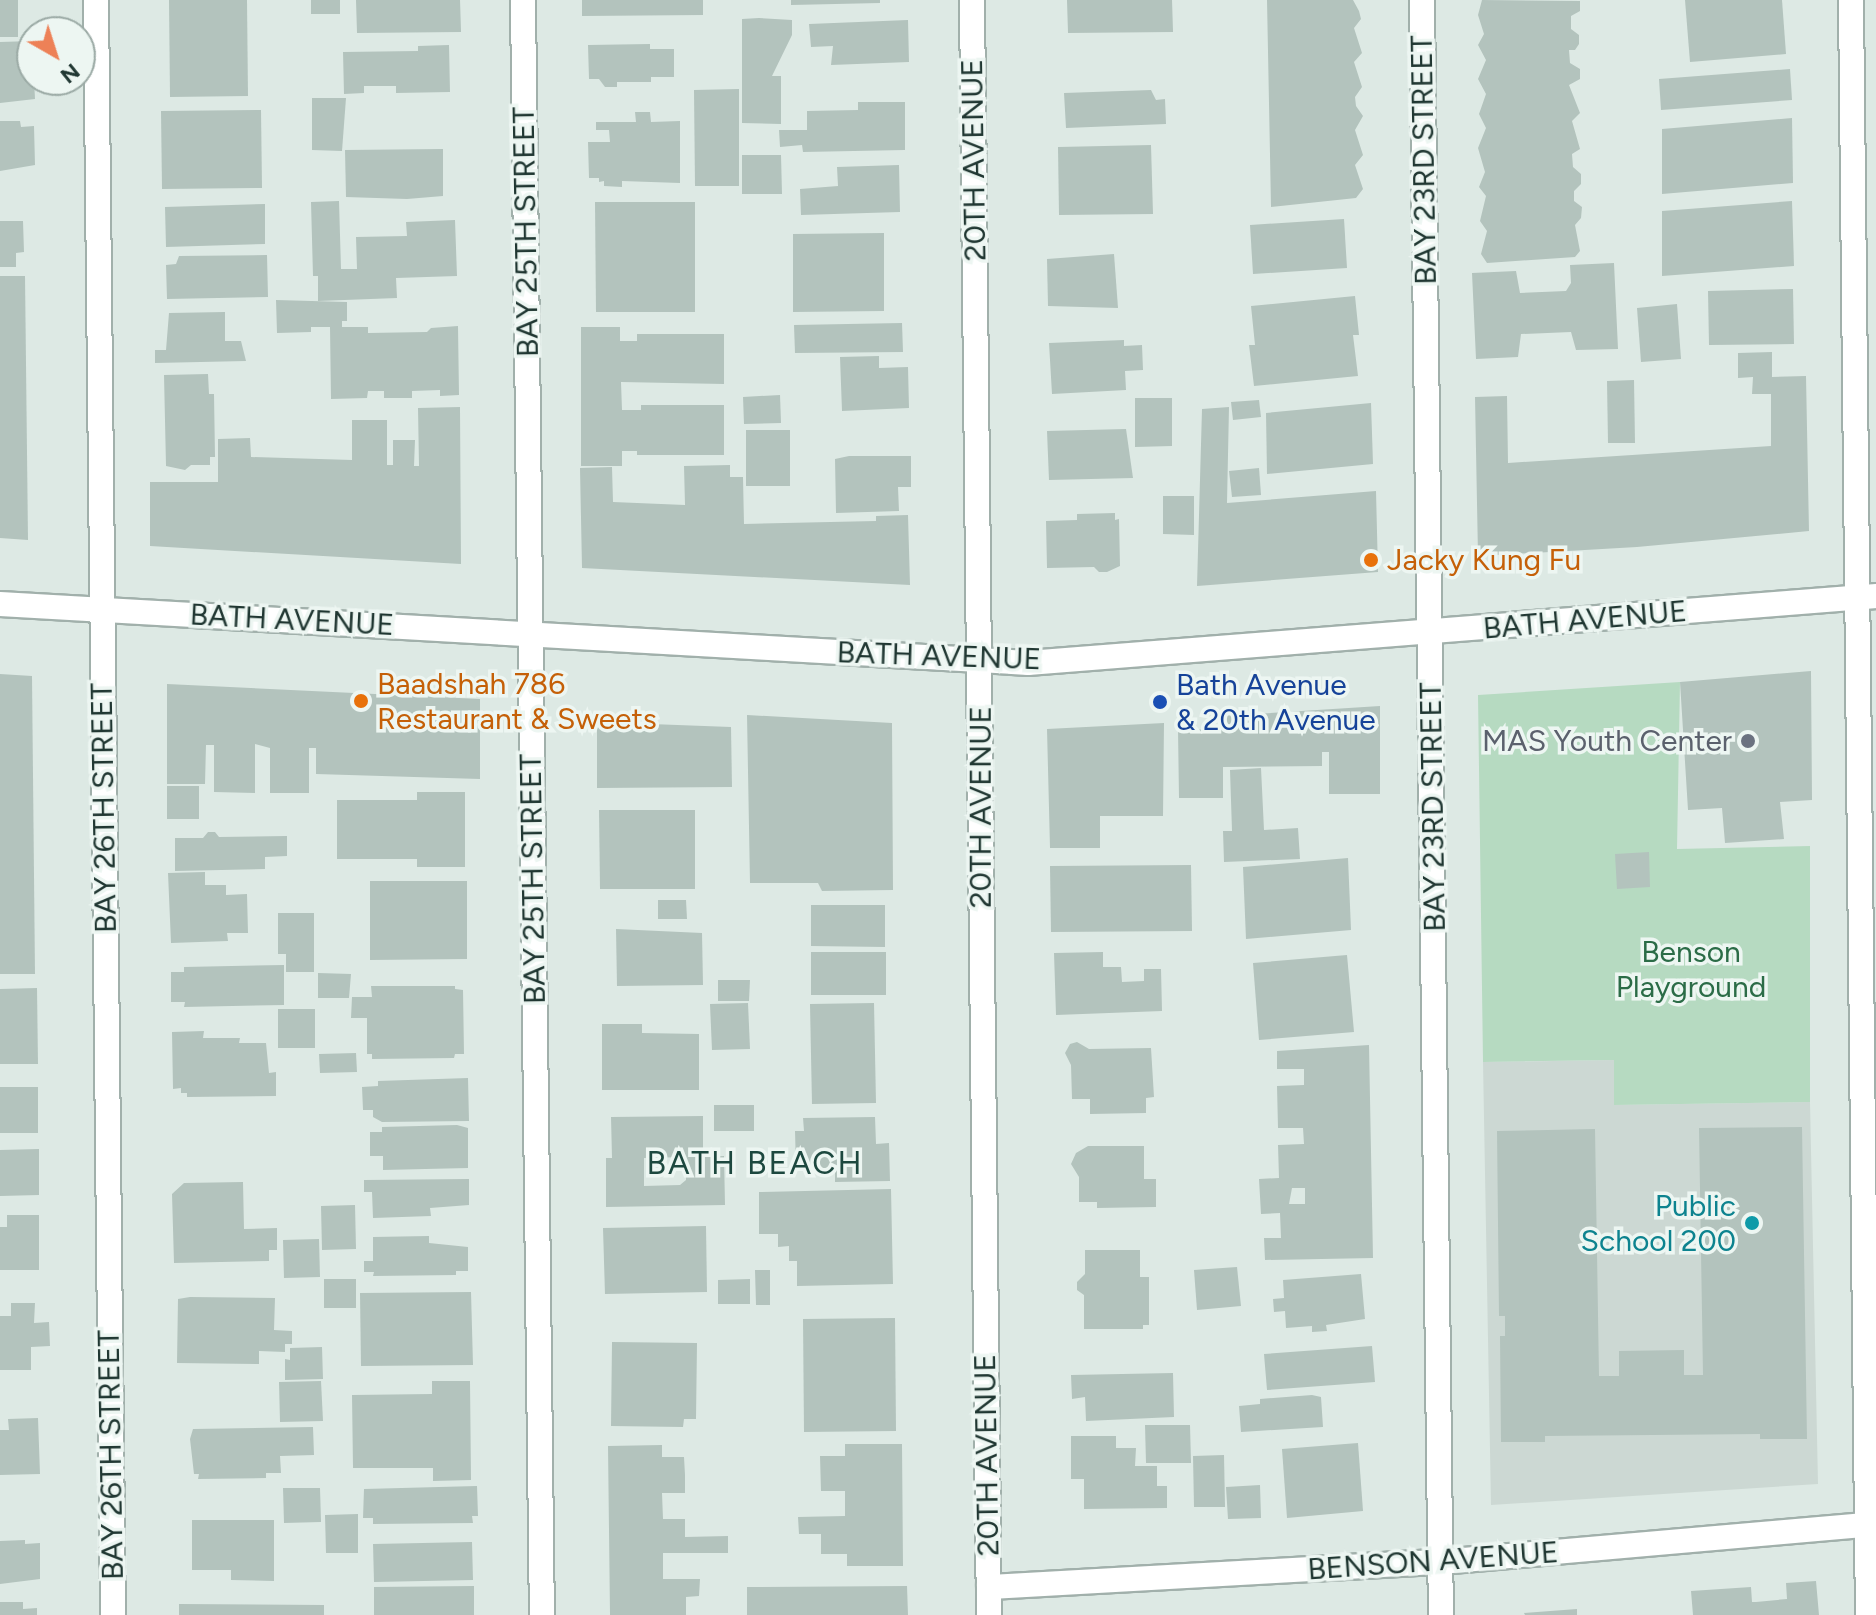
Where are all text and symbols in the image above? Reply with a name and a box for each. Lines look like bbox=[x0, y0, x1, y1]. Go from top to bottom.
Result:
north arrow bbox=[16, 16, 96, 96]
street label: BAY 23RD STREET bbox=[1404, 35, 1444, 285]
text: N bbox=[55, 58, 85, 89]
street label: 20TH AVENUE bbox=[954, 59, 994, 261]
street label: BAY 25TH STREET bbox=[506, 107, 546, 357]
place label: Jacky Kung Fu bbox=[1387, 542, 1581, 578]
marker: Jacky Kung Fu bbox=[1362, 551, 1380, 569]
street label: BATH AVENUE bbox=[1482, 593, 1688, 647]
street label: BATH AVENUE bbox=[189, 597, 395, 643]
street label: BATH AVENUE bbox=[836, 634, 1042, 678]
place label: Baadshah 786 Restaurant & Sweets bbox=[377, 666, 657, 736]
place label: Bath Avenue & 20th Avenue bbox=[1176, 667, 1376, 738]
street label: BAY 23RD STREET bbox=[1413, 682, 1453, 932]
street label: BAY 26TH STREET bbox=[84, 683, 124, 933]
marker: Baadshah 786 Restaurant & Sweets bbox=[352, 692, 370, 710]
marker: Bath Avenue & 20th Avenue bbox=[1151, 693, 1169, 711]
street label: 20TH AVENUE bbox=[963, 706, 999, 908]
place label: MAS Youth Center bbox=[1482, 723, 1732, 759]
marker: MAS Youth Center bbox=[1739, 732, 1757, 750]
street label: BAY 25TH STREET bbox=[513, 754, 553, 1004]
park label: Benson Playground bbox=[1616, 934, 1766, 1004]
district label: BATH BEACH bbox=[647, 1144, 863, 1182]
place label: Public School 200 bbox=[1581, 1188, 1736, 1258]
marker: Public School 200 bbox=[1743, 1214, 1761, 1232]
street label: BAY 26TH STREET bbox=[91, 1330, 131, 1580]
street label: 20TH AVENUE bbox=[967, 1354, 1007, 1556]
street label: BENSON AVENUE bbox=[1306, 1534, 1560, 1588]

